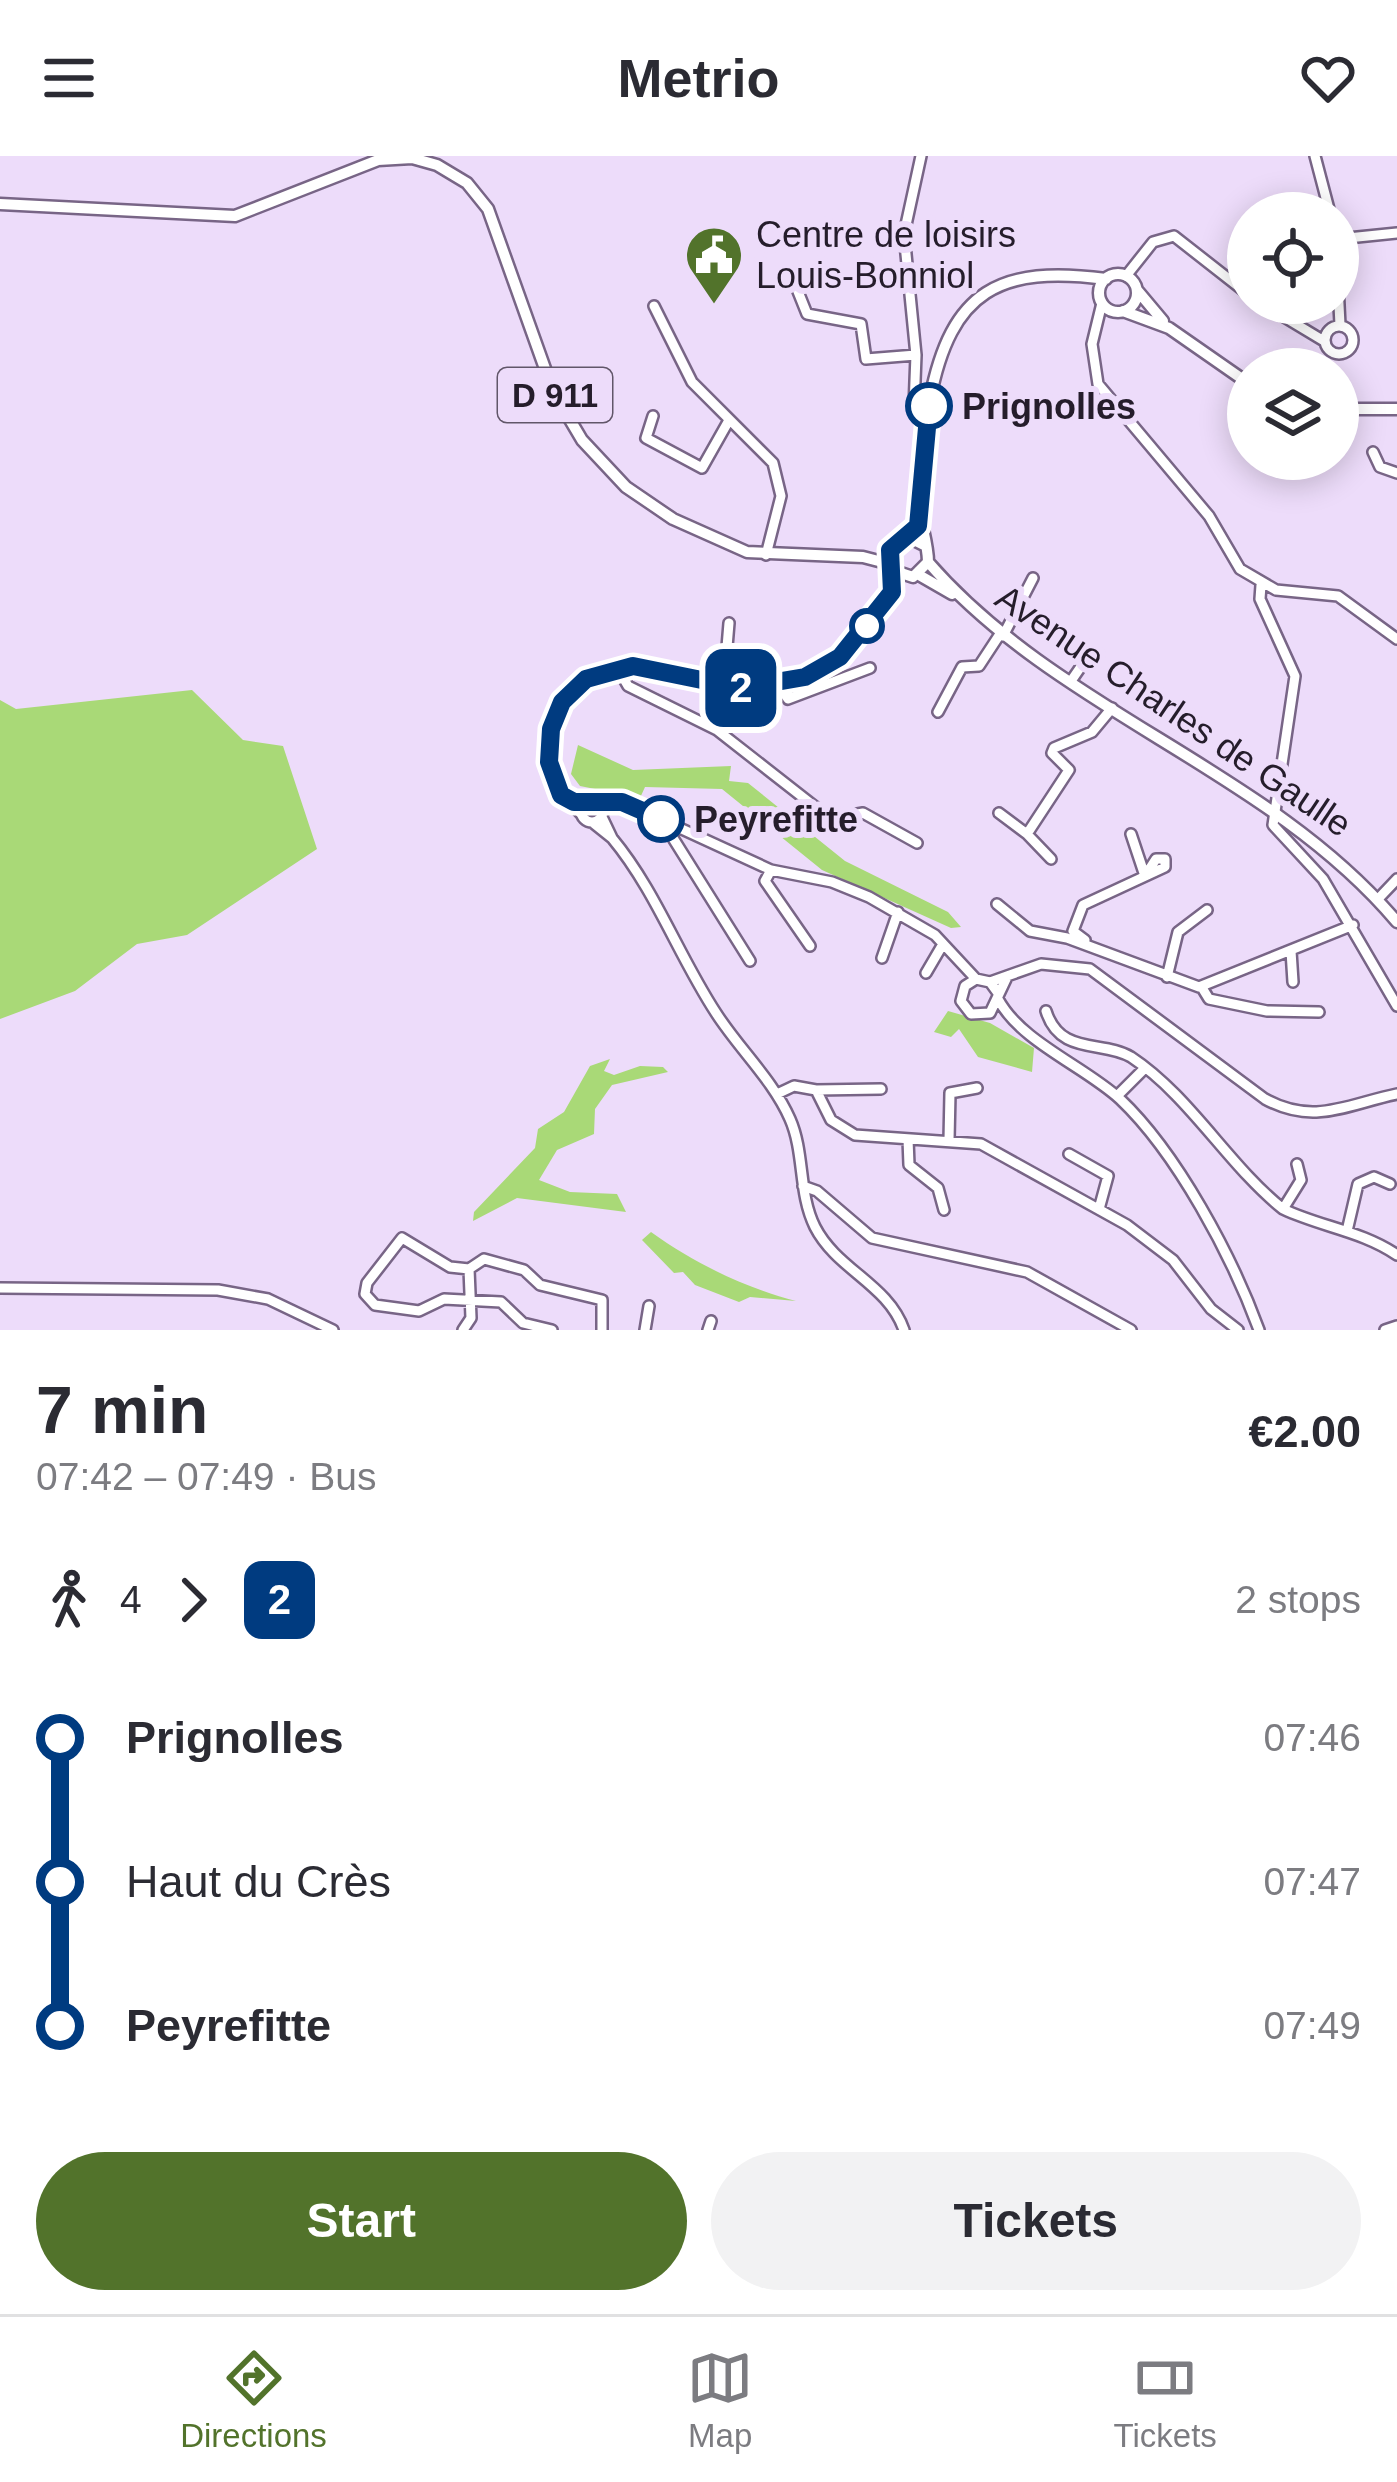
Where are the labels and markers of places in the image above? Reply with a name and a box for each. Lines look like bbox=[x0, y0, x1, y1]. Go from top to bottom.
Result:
place label: Centre de loisirs Louis-Bonniol bbox=[756, 214, 1016, 296]
public building icon: Centre de loisirs Louis-Bonniol bbox=[683, 224, 745, 306]
marker: Prignolles bbox=[907, 384, 951, 428]
place label: Prignolles bbox=[962, 386, 1136, 427]
unlabelled marker bbox=[851, 610, 883, 642]
marker: Peyrefitte bbox=[639, 797, 683, 841]
place label: Peyrefitte bbox=[694, 799, 858, 840]

